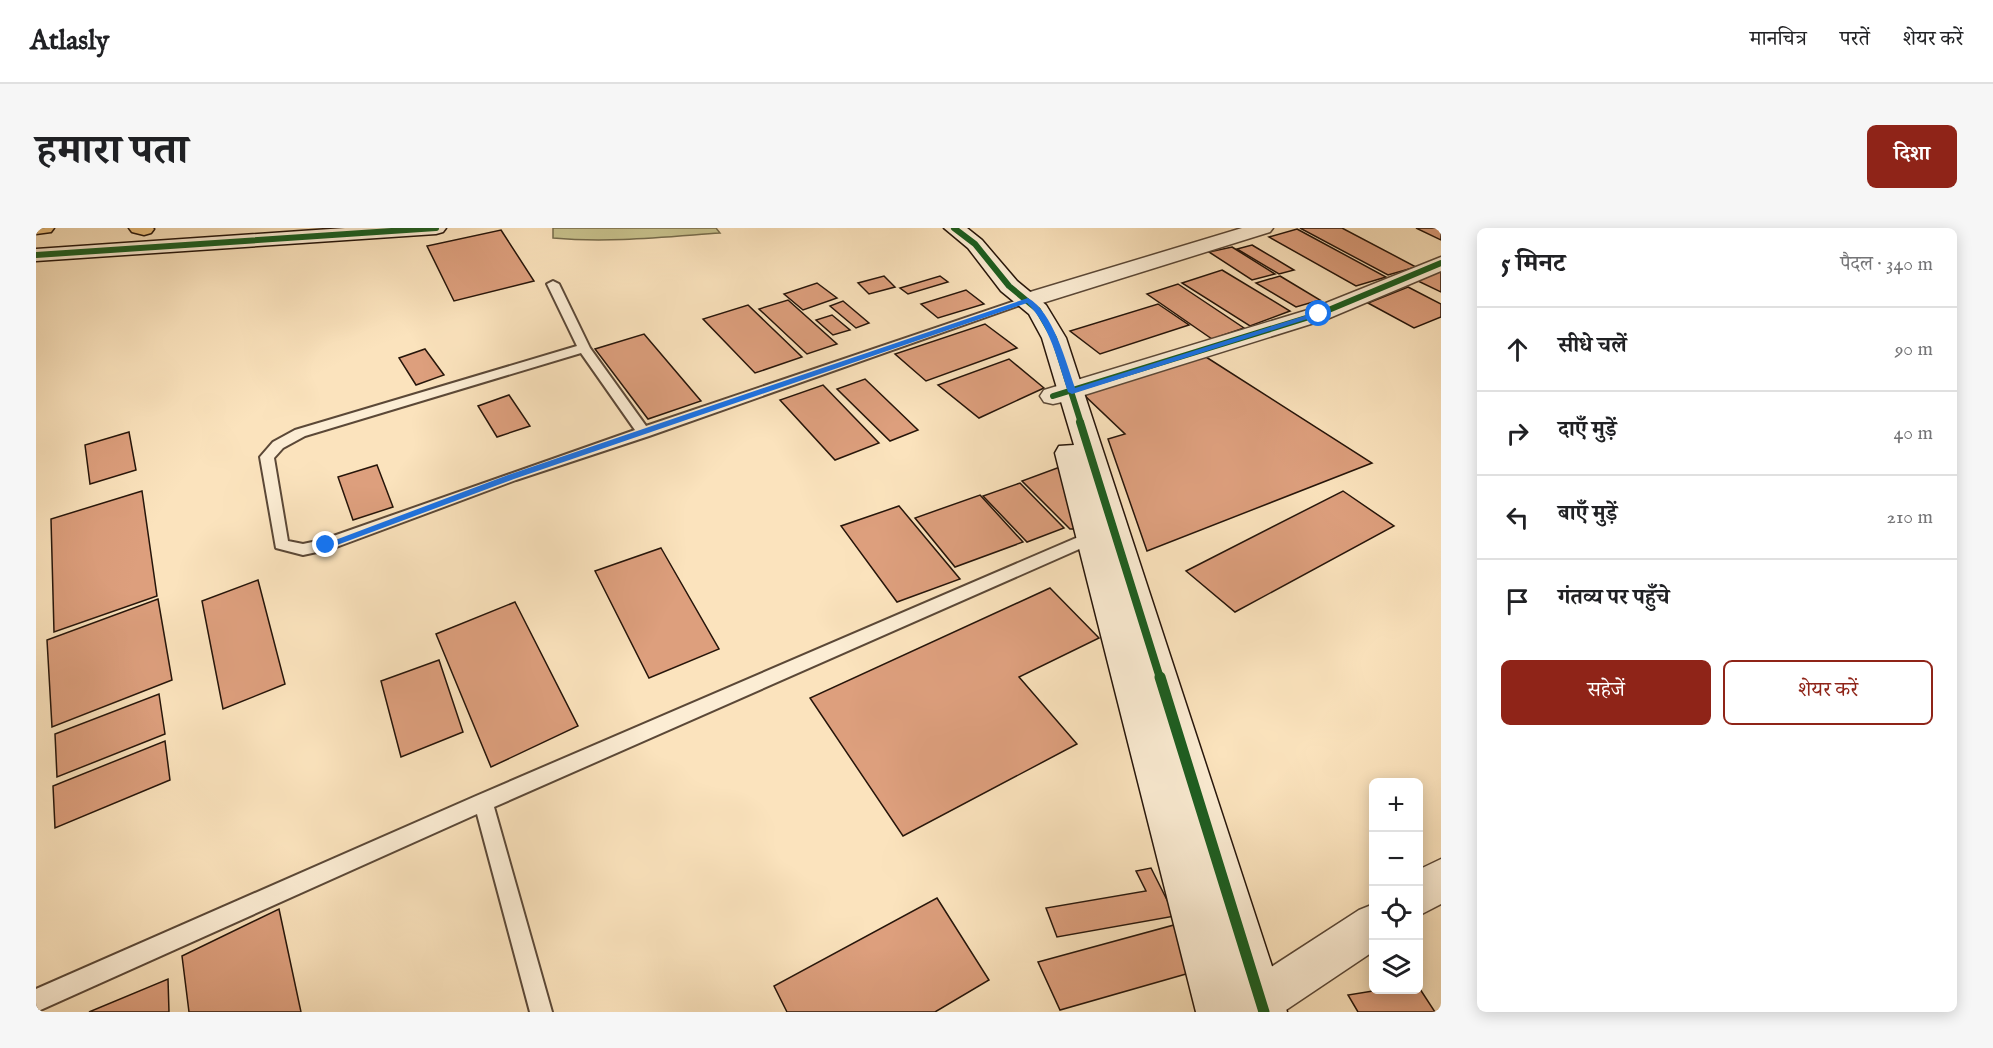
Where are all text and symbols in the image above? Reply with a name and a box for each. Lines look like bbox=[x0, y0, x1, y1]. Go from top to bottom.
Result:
text: Atlasly bbox=[30, 24, 109, 59]
text: मानचित्र bbox=[1750, 26, 1807, 53]
text: परतें bbox=[1840, 26, 1870, 53]
text: शेयर करें bbox=[1903, 26, 1963, 53]
text: हमारा पता bbox=[36, 125, 188, 178]
button: दिशा bbox=[1867, 125, 1957, 188]
text: 5 मिनट bbox=[1501, 247, 1565, 280]
text: पैदल · 340 m bbox=[1840, 252, 1933, 277]
route start bbox=[1305, 300, 1331, 326]
text: सीधे चलें bbox=[1558, 332, 1627, 360]
icon: ahead bbox=[1501, 333, 1534, 366]
text: 90 m bbox=[1895, 337, 1933, 362]
text: दाएँ मुड़ें bbox=[1558, 416, 1617, 444]
icon: right bbox=[1501, 417, 1534, 450]
text: 40 m bbox=[1894, 421, 1933, 446]
text: बाएँ मुड़ें bbox=[1558, 500, 1617, 528]
icon: left bbox=[1501, 501, 1534, 534]
text: 210 m bbox=[1887, 505, 1933, 530]
route end bbox=[312, 531, 338, 557]
text: गंतव्य पर पहुँचे bbox=[1558, 584, 1669, 612]
icon: arrive bbox=[1501, 585, 1534, 618]
button: सहेजें bbox=[1501, 660, 1711, 725]
button: शेयर करें bbox=[1723, 660, 1933, 725]
map controls bbox=[1369, 778, 1423, 994]
button: + bbox=[1369, 778, 1423, 832]
button: − bbox=[1369, 832, 1423, 886]
button: locate bbox=[1369, 886, 1423, 940]
button: layers bbox=[1369, 940, 1423, 994]

